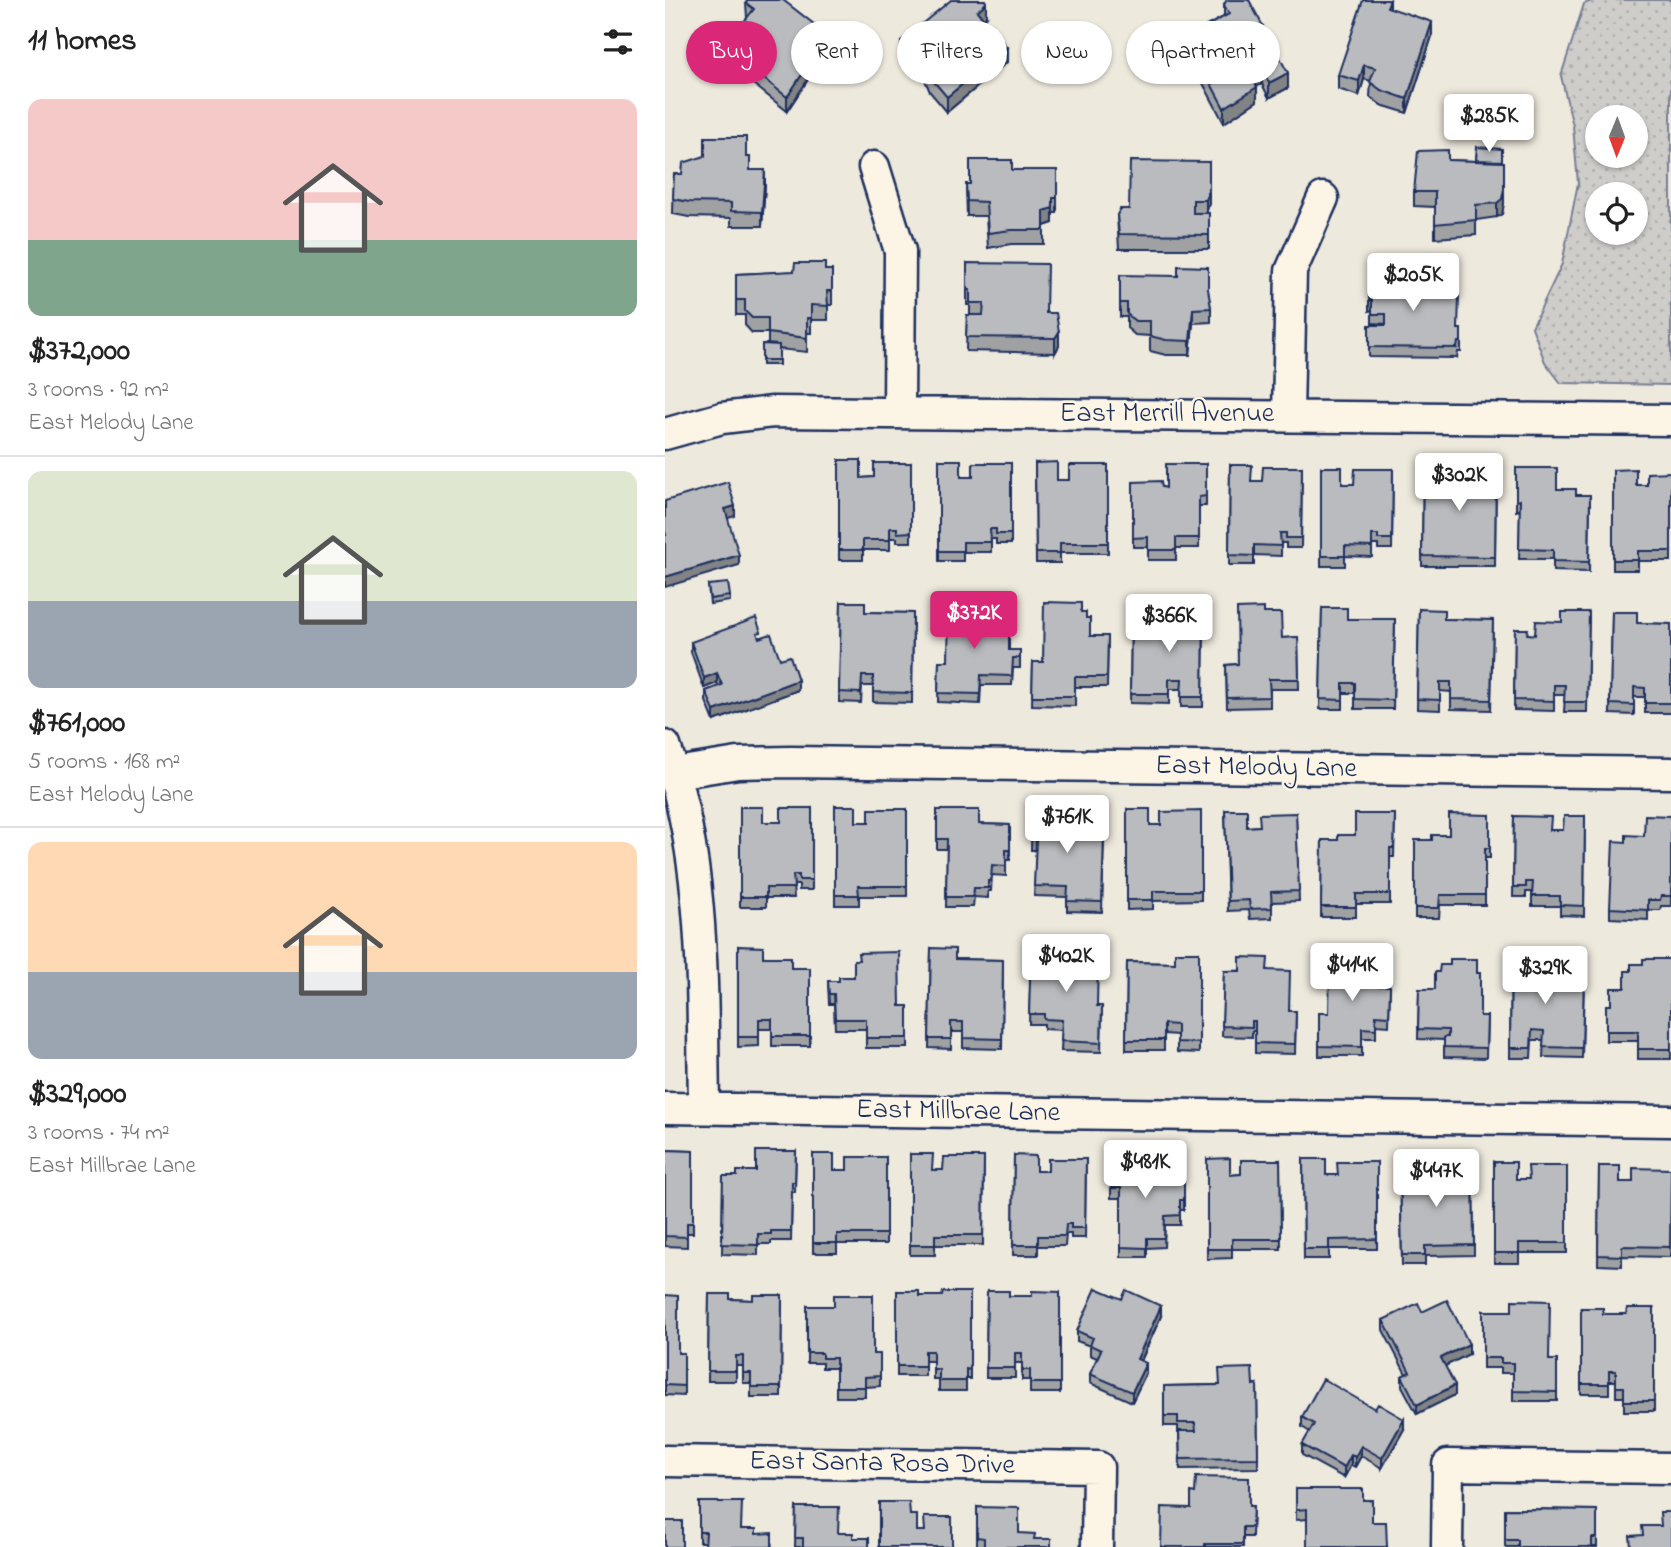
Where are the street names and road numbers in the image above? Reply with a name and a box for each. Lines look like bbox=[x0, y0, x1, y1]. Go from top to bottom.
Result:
street label: East Merrill Avenue bbox=[1060, 394, 1275, 435]
street label: East Melody Lane bbox=[1155, 746, 1358, 790]
street label: East Millbrae Lane bbox=[856, 1090, 1061, 1134]
street label: East Santa Rosa Drive bbox=[749, 1441, 1016, 1487]

